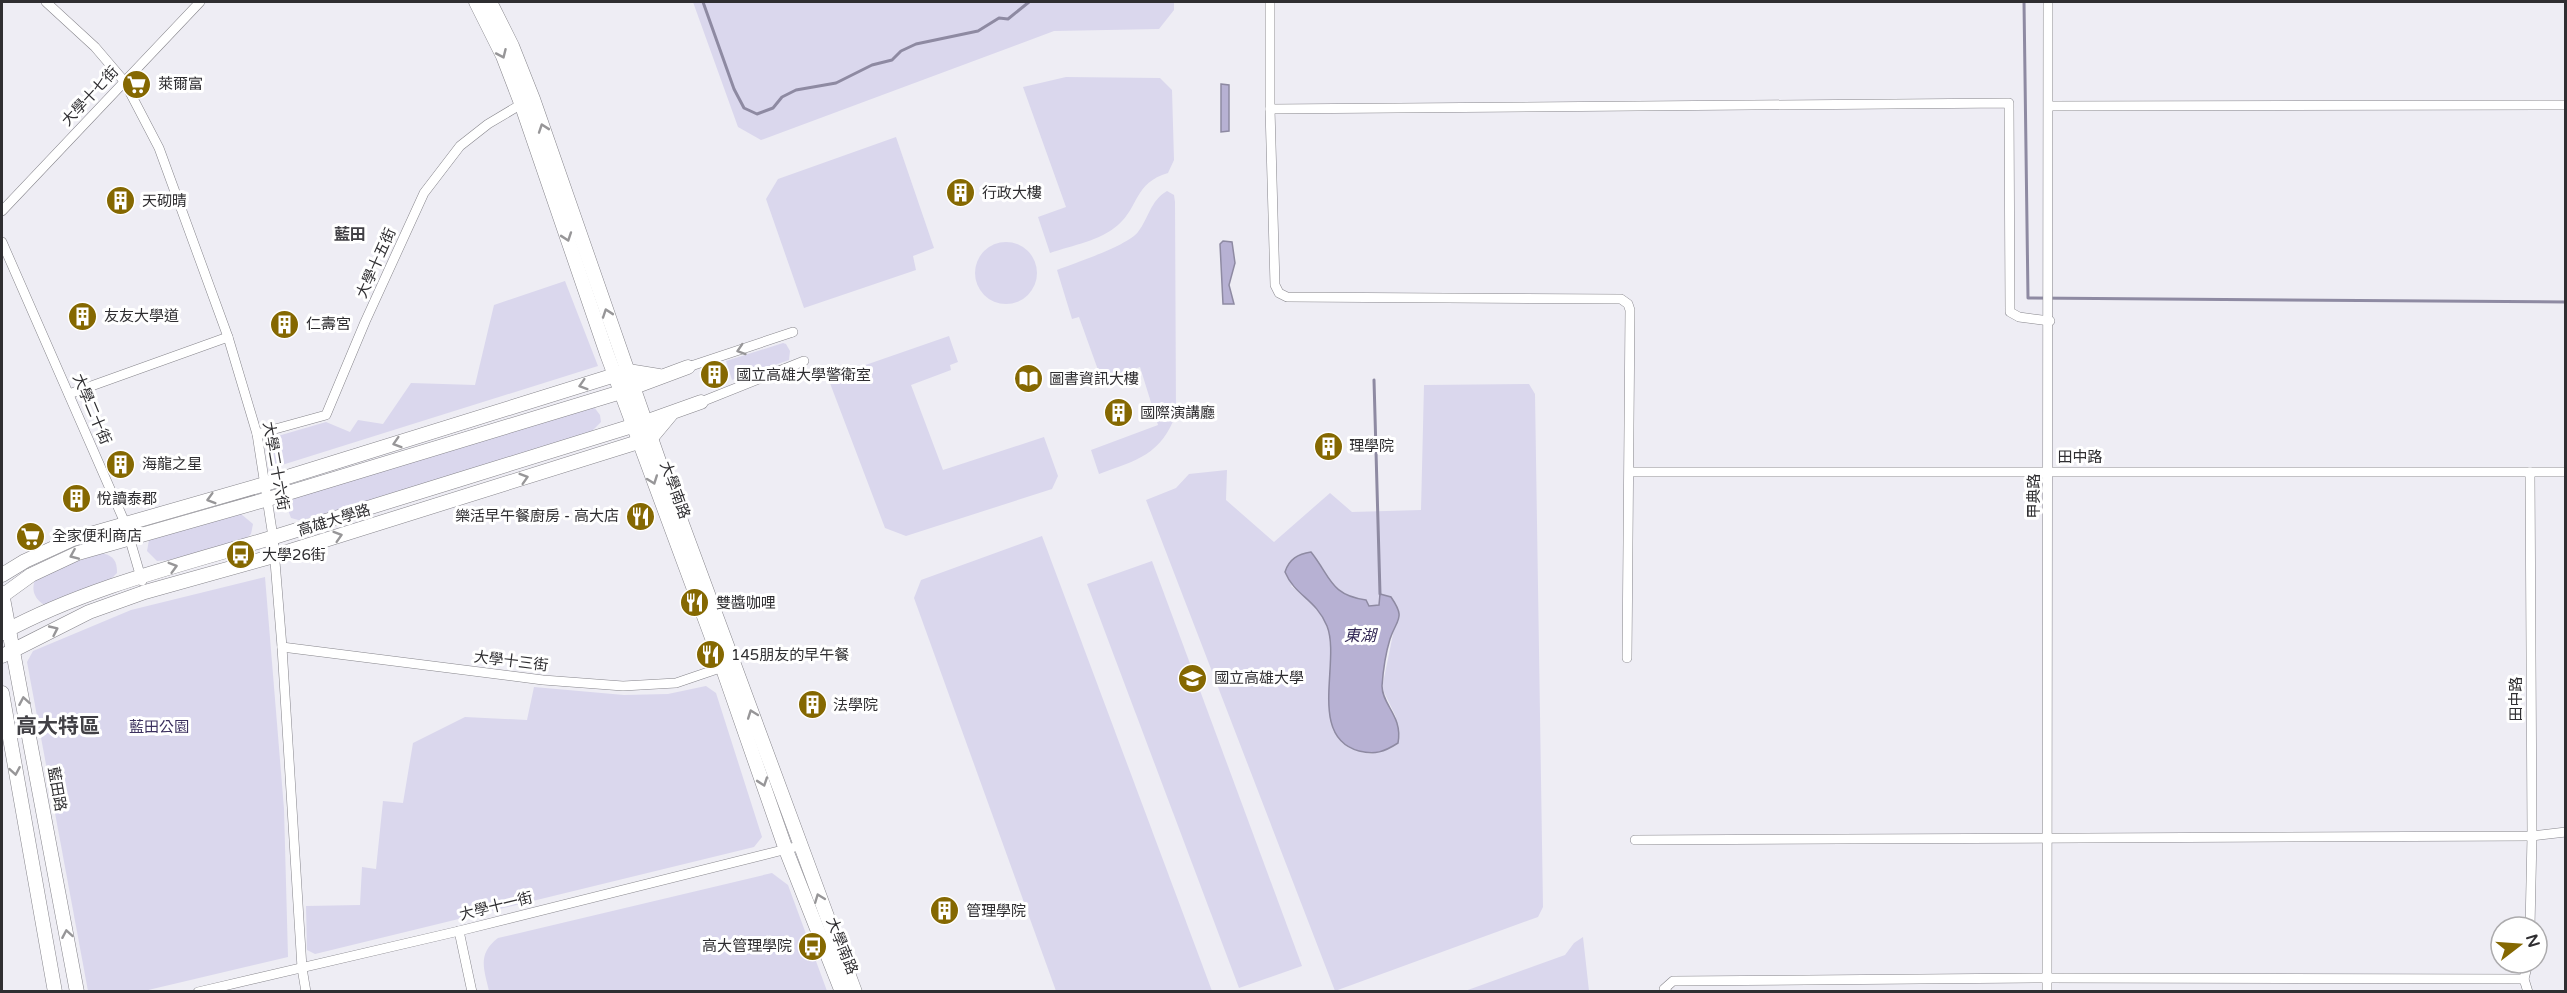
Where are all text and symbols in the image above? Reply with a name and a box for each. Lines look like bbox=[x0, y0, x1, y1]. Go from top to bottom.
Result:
one-way arrow bbox=[494, 47, 506, 58]
street label: 大學十七街 bbox=[58, 62, 122, 130]
supermarket icon: 萊爾富 bbox=[121, 68, 153, 100]
place label: 萊爾富 bbox=[158, 75, 203, 93]
one-way arrow bbox=[538, 124, 551, 134]
building icon: 行政大樓 bbox=[945, 177, 977, 209]
place label: 行政大樓 bbox=[982, 184, 1042, 202]
building icon: 天砌晴 bbox=[105, 185, 137, 217]
place label: 天砌晴 bbox=[142, 192, 187, 210]
district label: 藍田 bbox=[334, 225, 366, 245]
street label: 大學十五街 bbox=[353, 225, 399, 301]
one-way arrow bbox=[560, 232, 573, 242]
building icon: 友友大學道 bbox=[67, 300, 99, 332]
place label: 友友大學道 bbox=[104, 307, 179, 325]
building icon: 仁壽宮 bbox=[269, 308, 301, 340]
one-way arrow bbox=[601, 308, 614, 319]
place label: 仁壽宮 bbox=[306, 315, 351, 333]
one-way arrow bbox=[736, 342, 747, 355]
building icon: 國立高雄大學警衛室 bbox=[699, 359, 731, 391]
library icon: 圖書資訊大樓 bbox=[1012, 363, 1044, 395]
place label: 國立高雄大學警衛室 bbox=[736, 366, 871, 384]
place label: 圖書資訊大樓 bbox=[1049, 370, 1139, 388]
street label: 大學二十街 bbox=[69, 371, 115, 447]
one-way arrow bbox=[578, 378, 589, 390]
building icon: 國際演講廳 bbox=[1103, 397, 1135, 429]
place label: 國際演講廳 bbox=[1140, 404, 1215, 422]
street label: 大學二十六街 bbox=[259, 420, 293, 512]
building icon: 理學院 bbox=[1312, 430, 1344, 462]
one-way arrow bbox=[392, 436, 403, 448]
place label: 理學院 bbox=[1349, 437, 1394, 455]
building icon: 海龍之星 bbox=[105, 448, 137, 480]
street label: 田中路 bbox=[2057, 448, 2103, 466]
place label: 海龍之星 bbox=[142, 455, 202, 473]
street label: 大學南路 bbox=[656, 459, 694, 521]
one-way arrow bbox=[518, 472, 529, 485]
street label: 甲典路 bbox=[2025, 473, 2043, 519]
one-way arrow bbox=[646, 474, 659, 485]
building icon: 悅讀泰郡 bbox=[60, 483, 92, 515]
place label: 悅讀泰郡 bbox=[97, 490, 157, 508]
one-way arrow bbox=[206, 492, 217, 504]
street label: 高雄大學路 bbox=[295, 500, 373, 540]
restaurant icon: 樂活早午餐廚房 - 高大店 bbox=[624, 500, 656, 532]
place label: 樂活早午餐廚房 - 高大店 bbox=[455, 507, 619, 525]
supermarket icon: 全家便利商店 bbox=[15, 520, 47, 552]
place label: 全家便利商店 bbox=[52, 527, 142, 545]
one-way arrow bbox=[332, 531, 343, 543]
bus stop icon: 大學26街 bbox=[225, 539, 257, 571]
place label: 大學26街 bbox=[262, 546, 326, 564]
one-way arrow bbox=[70, 548, 81, 560]
one-way arrow bbox=[168, 561, 178, 574]
restaurant icon: 雙醬咖哩 bbox=[679, 587, 711, 619]
place label: 雙醬咖哩 bbox=[716, 594, 776, 612]
one-way arrow bbox=[48, 625, 59, 637]
water label: 東湖 bbox=[1344, 626, 1379, 646]
restaurant icon: 145朋友的早午餐 bbox=[694, 639, 726, 671]
place label: 145朋友的早午餐 bbox=[731, 646, 849, 664]
street label: 大學十三街 bbox=[473, 647, 549, 675]
school or university icon: 國立高雄大學 bbox=[1177, 662, 1209, 694]
place label: 國立高雄大學 bbox=[1214, 669, 1304, 687]
street label: 田中路 bbox=[2507, 676, 2525, 722]
building icon: 法學院 bbox=[796, 689, 828, 721]
one-way arrow bbox=[18, 696, 30, 706]
place label: 法學院 bbox=[833, 696, 878, 714]
one-way arrow bbox=[747, 709, 760, 720]
district label: 高大特區 bbox=[16, 714, 100, 739]
park label: 藍田公園 bbox=[129, 718, 189, 736]
street label: 藍田路 bbox=[44, 765, 70, 813]
one-way arrow bbox=[9, 766, 21, 776]
one-way arrow bbox=[755, 776, 768, 787]
street label: 大學十一街 bbox=[457, 888, 535, 924]
one-way arrow bbox=[814, 893, 826, 904]
building icon: 管理學院 bbox=[929, 895, 961, 927]
place label: 管理學院 bbox=[966, 902, 1026, 920]
street label: 大學南路 bbox=[822, 915, 862, 977]
north arrow bbox=[2489, 915, 2549, 975]
one-way arrow bbox=[61, 929, 73, 939]
bus stop icon: 高大管理學院 bbox=[797, 930, 829, 962]
text: N bbox=[2521, 932, 2544, 950]
place label: 高大管理學院 bbox=[702, 937, 792, 955]

